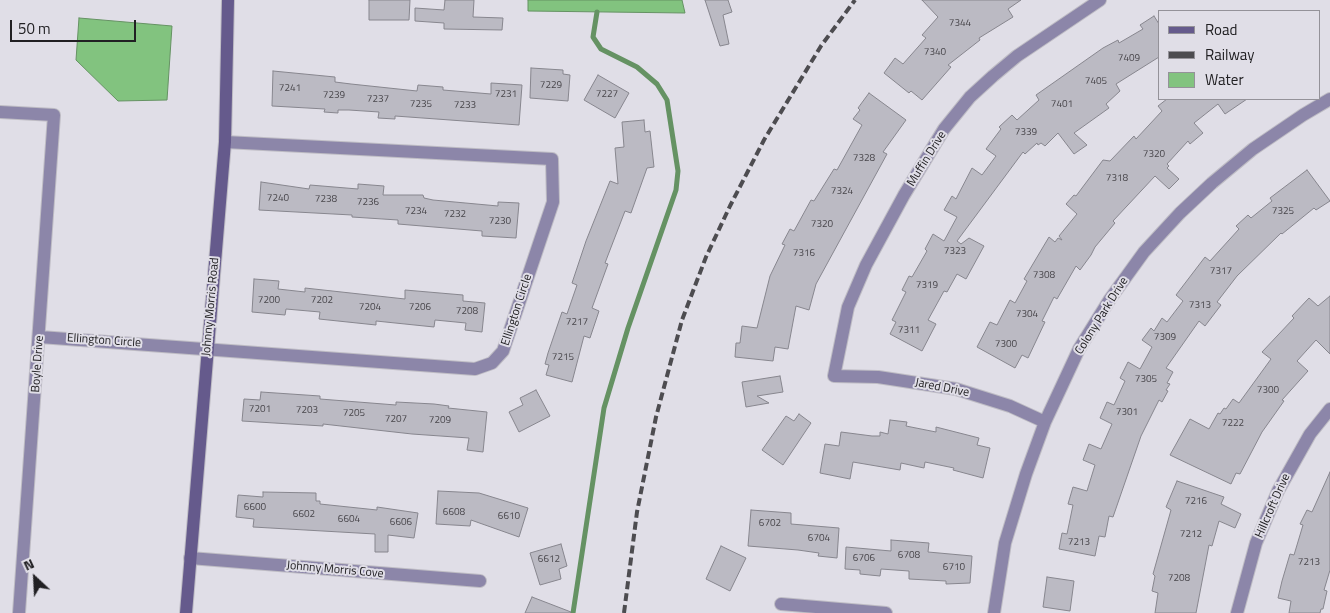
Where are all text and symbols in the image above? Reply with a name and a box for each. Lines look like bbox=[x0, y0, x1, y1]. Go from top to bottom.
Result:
scale bar bbox=[12, 10, 139, 42]
legend bbox=[1158, 10, 1320, 100]
text: 50 m bbox=[18, 17, 51, 40]
house number: 7344 bbox=[949, 18, 971, 30]
text: Road bbox=[1205, 18, 1237, 41]
text: Railway bbox=[1205, 43, 1255, 66]
house number: 7340 bbox=[924, 47, 946, 59]
house number: 7409 bbox=[1118, 53, 1140, 65]
text: Water bbox=[1205, 68, 1244, 91]
house number: 7405 bbox=[1085, 76, 1107, 88]
house number: 7229 bbox=[540, 80, 562, 92]
house number: 7241 bbox=[279, 83, 301, 95]
house number: 7231 bbox=[495, 89, 517, 101]
house number: 7227 bbox=[596, 89, 618, 101]
house number: 7239 bbox=[323, 90, 345, 102]
house number: 7237 bbox=[367, 94, 389, 106]
house number: 7235 bbox=[410, 99, 432, 111]
house number: 7401 bbox=[1051, 99, 1073, 111]
house number: 7233 bbox=[454, 100, 476, 112]
house number: 7339 bbox=[1015, 127, 1037, 139]
street label: Muffin Drive bbox=[904, 129, 950, 189]
house number: 7320 bbox=[1143, 149, 1165, 161]
house number: 7328 bbox=[853, 153, 875, 165]
house number: 7318 bbox=[1106, 173, 1128, 185]
house number: 7324 bbox=[831, 186, 853, 198]
house number: 7240 bbox=[267, 193, 289, 205]
house number: 7238 bbox=[315, 194, 337, 206]
house number: 7236 bbox=[357, 197, 379, 209]
house number: 7234 bbox=[405, 206, 427, 218]
house number: 7325 bbox=[1272, 206, 1294, 218]
house number: 7232 bbox=[444, 209, 466, 221]
house number: 7230 bbox=[489, 216, 511, 228]
house number: 7320 bbox=[811, 219, 833, 231]
house number: 7323 bbox=[944, 246, 966, 258]
house number: 7316 bbox=[793, 248, 815, 260]
street label: Johnny Morris Road bbox=[200, 257, 222, 357]
house number: 7317 bbox=[1210, 266, 1232, 278]
house number: 7308 bbox=[1033, 270, 1055, 282]
street label: Ellington Circle bbox=[499, 272, 535, 348]
street label: Colony Park Drive bbox=[1072, 275, 1132, 357]
house number: 7319 bbox=[916, 280, 938, 292]
house number: 7200 bbox=[258, 295, 280, 307]
house number: 7202 bbox=[311, 295, 333, 307]
house number: 7313 bbox=[1189, 300, 1211, 312]
house number: 7204 bbox=[359, 302, 381, 314]
house number: 7206 bbox=[409, 302, 431, 314]
house number: 7208 bbox=[456, 306, 478, 318]
house number: 7304 bbox=[1016, 309, 1038, 321]
house number: 7217 bbox=[566, 317, 588, 329]
house number: 7311 bbox=[898, 325, 920, 337]
street label: Ellington Circle bbox=[66, 331, 142, 351]
house number: 7309 bbox=[1154, 332, 1176, 344]
street label: Boyle Drive bbox=[29, 335, 47, 393]
house number: 7300 bbox=[995, 339, 1017, 351]
house number: 7215 bbox=[552, 352, 574, 364]
house number: 7305 bbox=[1135, 374, 1157, 386]
street label: Jared Drive bbox=[914, 376, 970, 400]
house number: 7300 bbox=[1257, 385, 1279, 397]
house number: 7201 bbox=[249, 404, 271, 416]
house number: 7203 bbox=[296, 405, 318, 417]
house number: 7301 bbox=[1116, 407, 1138, 419]
house number: 7205 bbox=[343, 408, 365, 420]
house number: 7207 bbox=[385, 414, 407, 426]
house number: 7209 bbox=[429, 415, 451, 427]
house number: 7222 bbox=[1222, 418, 1244, 430]
street label: Hillcroft Drive bbox=[1252, 472, 1294, 540]
house number: 7216 bbox=[1185, 496, 1207, 508]
house number: 6600 bbox=[244, 502, 266, 514]
house number: 6608 bbox=[443, 507, 465, 519]
house number: 6602 bbox=[293, 509, 315, 521]
house number: 6610 bbox=[498, 511, 520, 523]
house number: 6604 bbox=[338, 514, 360, 526]
house number: 6606 bbox=[390, 517, 412, 529]
house number: 6702 bbox=[759, 518, 781, 530]
house number: 7212 bbox=[1180, 529, 1202, 541]
house number: 6704 bbox=[808, 533, 830, 545]
house number: 7213 bbox=[1068, 537, 1090, 549]
house number: 6708 bbox=[898, 550, 920, 562]
text: N bbox=[20, 552, 37, 576]
north arrow bbox=[10, 553, 60, 603]
house number: 6706 bbox=[853, 553, 875, 565]
house number: 6612 bbox=[538, 554, 560, 566]
house number: 7213 bbox=[1298, 557, 1320, 569]
street label: Johnny Morris Cove bbox=[286, 559, 384, 581]
house number: 6710 bbox=[943, 562, 965, 574]
house number: 7208 bbox=[1168, 573, 1190, 585]

